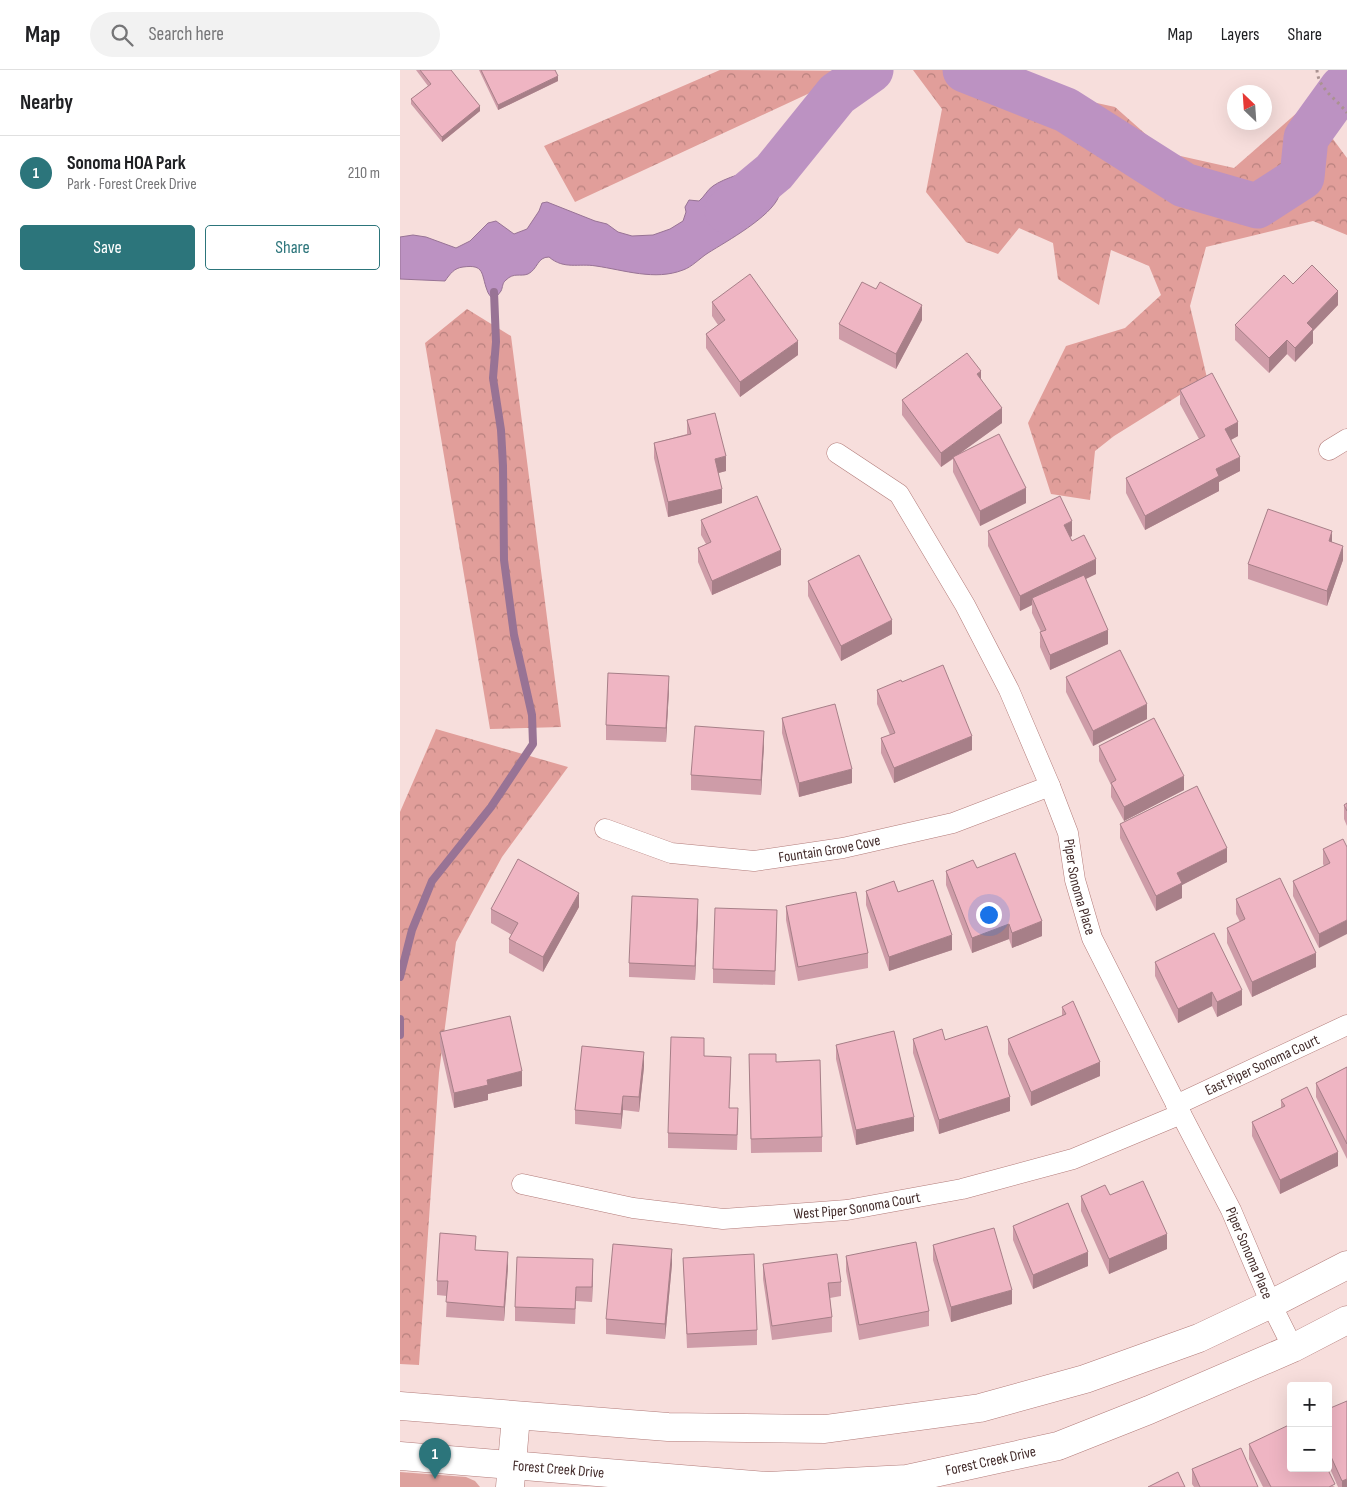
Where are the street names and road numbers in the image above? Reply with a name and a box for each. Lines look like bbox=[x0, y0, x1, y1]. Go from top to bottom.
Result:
street label: Fountain Grove Cove bbox=[777, 831, 882, 867]
street label: Piper Sonoma Place bbox=[1059, 838, 1100, 937]
street label: East Piper Sonoma Court bbox=[1202, 1030, 1323, 1100]
street label: West Piper Sonoma Court bbox=[793, 1188, 922, 1224]
street label: Piper Sonoma Place bbox=[1221, 1204, 1277, 1302]
street label: Forest Creek Drive bbox=[944, 1442, 1038, 1480]
street label: Forest Creek Drive bbox=[512, 1456, 605, 1483]

